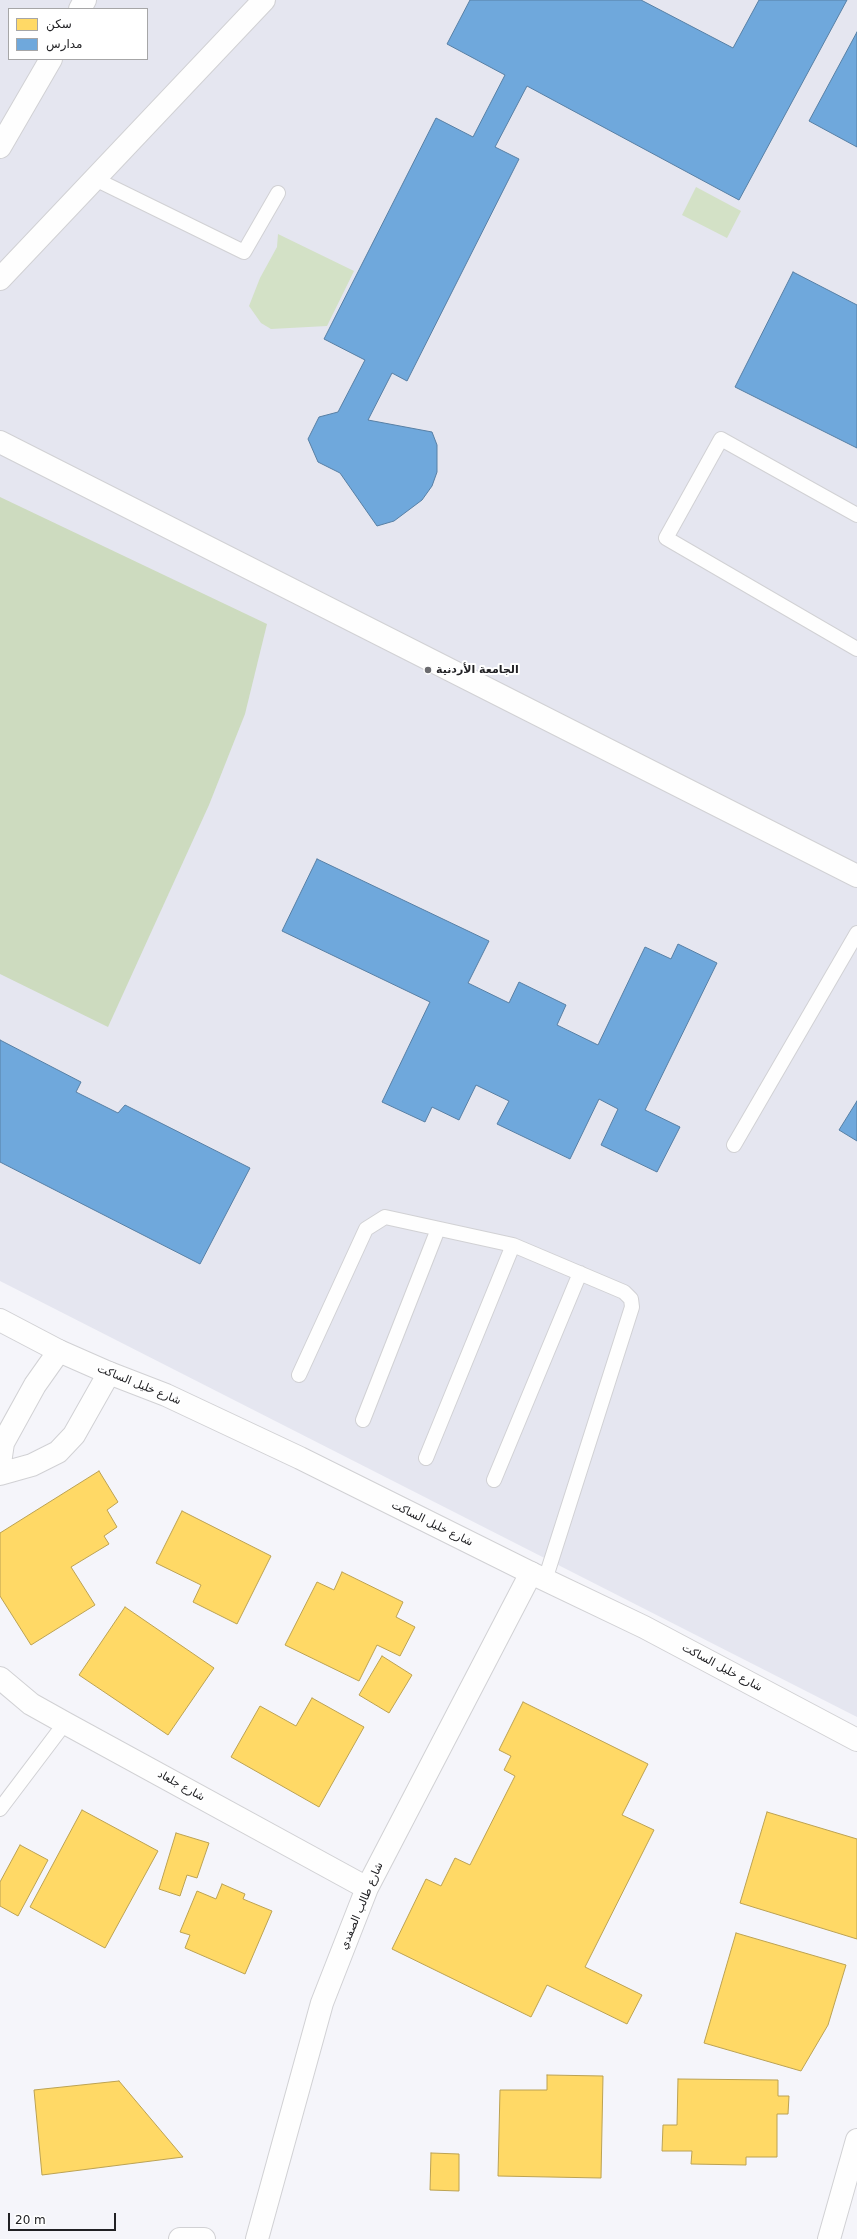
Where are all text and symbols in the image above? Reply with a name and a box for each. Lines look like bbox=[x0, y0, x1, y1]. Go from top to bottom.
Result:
legend bbox=[8, 8, 148, 60]
text: سكن bbox=[46, 17, 72, 31]
text: مدارس bbox=[46, 37, 83, 51]
place label: الجامعة الأردنية bbox=[436, 663, 519, 677]
marker: الجامعة الأردنية bbox=[423, 665, 433, 675]
street label: شارع خليل الساكت bbox=[95, 1362, 183, 1408]
street label: شارع خليل الساكت bbox=[389, 1499, 475, 1549]
street label: شارع خليل الساكت bbox=[680, 1641, 764, 1695]
street label: شارع جلعاد bbox=[155, 1768, 207, 1804]
street label: شارع طالب الصفدي bbox=[338, 1860, 386, 1952]
scale bar bbox=[10, 2205, 118, 2231]
text: 20 m bbox=[15, 2213, 46, 2227]

